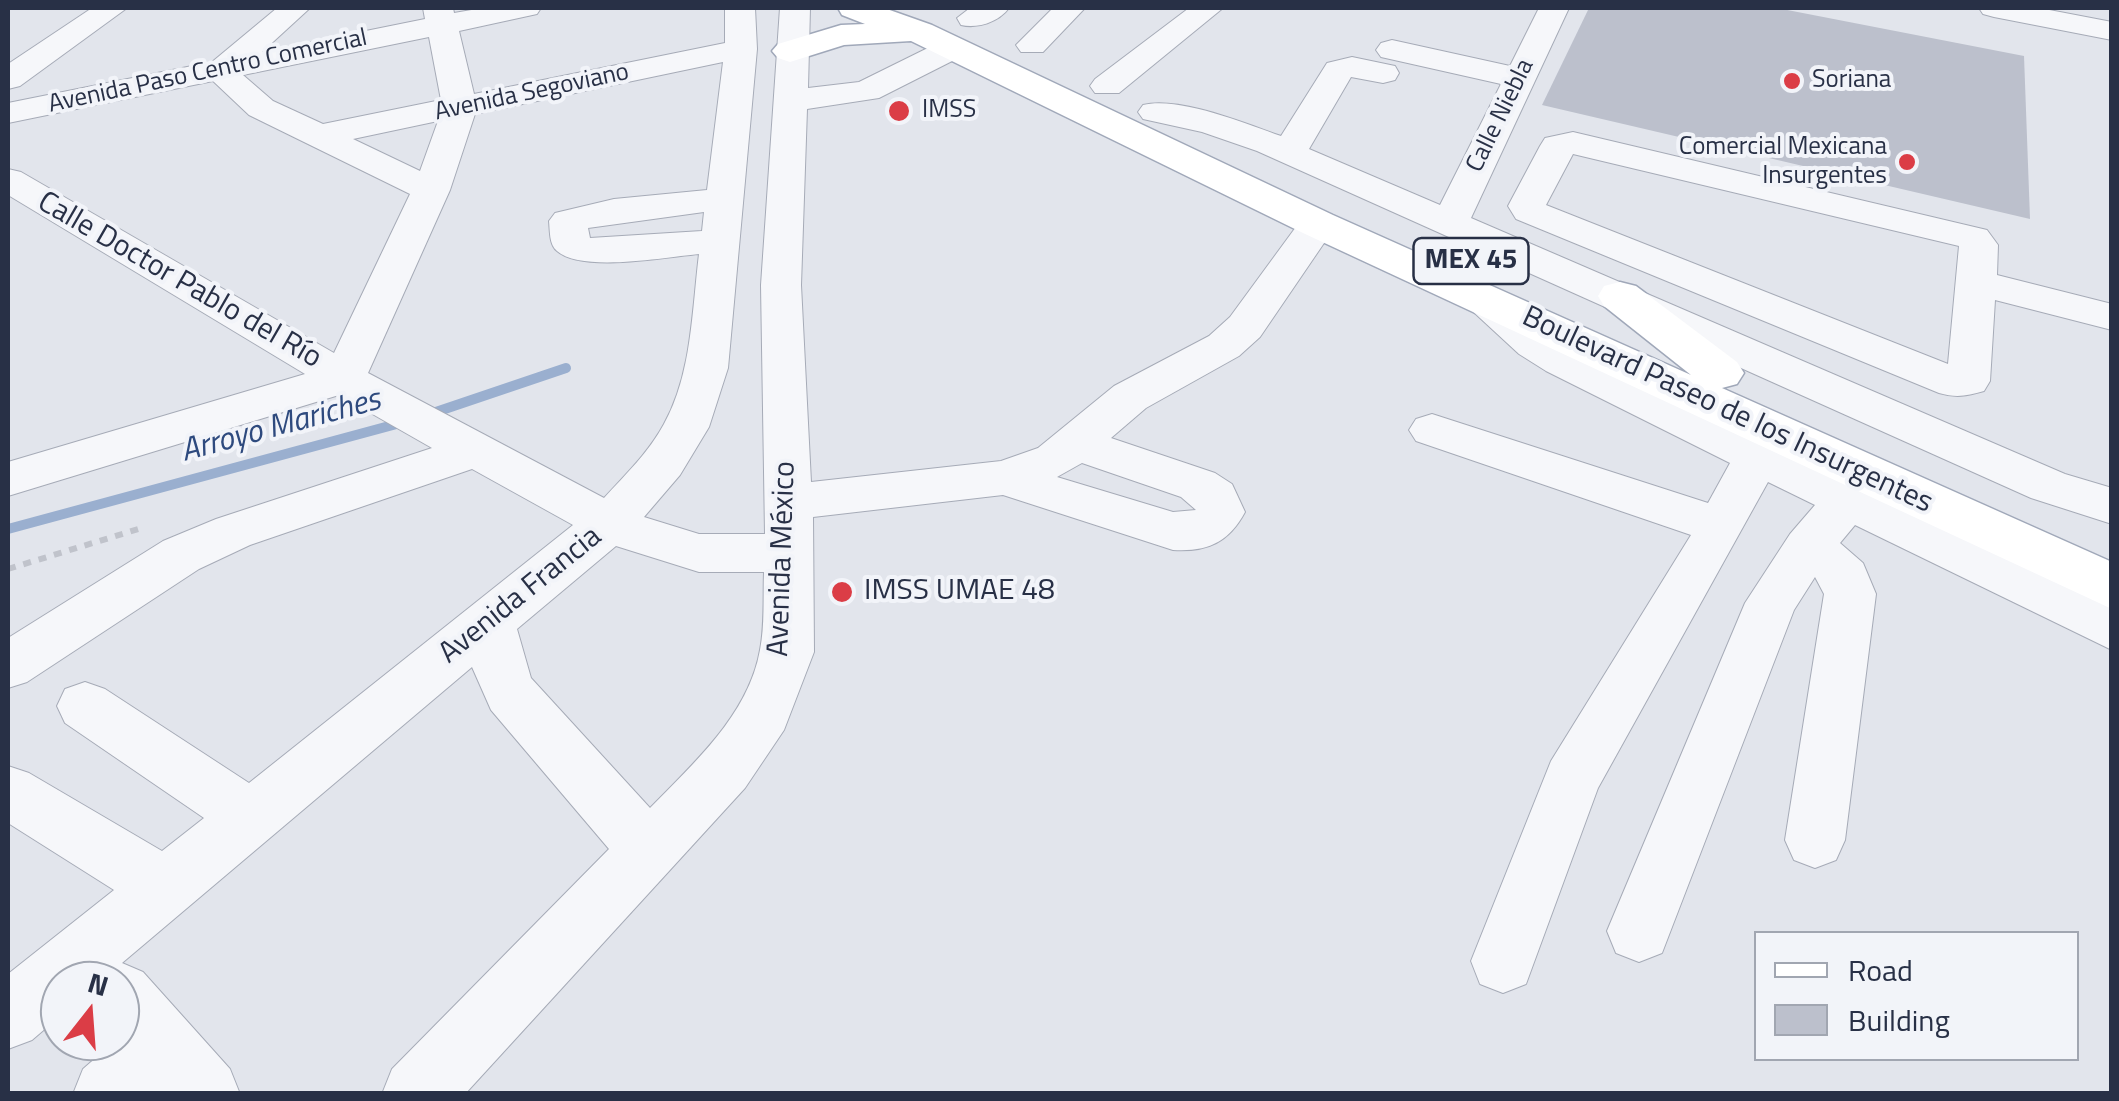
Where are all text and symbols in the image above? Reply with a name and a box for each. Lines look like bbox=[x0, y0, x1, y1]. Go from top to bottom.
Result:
street label: Avenida Paso Centro Comercial bbox=[46, 24, 370, 120]
street label: Calle Niebla bbox=[1461, 54, 1541, 178]
street label: Avenida Segoviano bbox=[432, 58, 632, 128]
place label: Soriana bbox=[1812, 66, 1891, 96]
marker: Soriana bbox=[1781, 70, 1803, 92]
place label: IMSS bbox=[922, 96, 976, 126]
marker: IMSS bbox=[886, 98, 912, 124]
place label: Comercial Mexicana Insurgentes bbox=[1679, 133, 1887, 192]
marker: Comercial Mexicana Insurgentes bbox=[1896, 151, 1918, 173]
street label: Calle Doctor Pablo del Río bbox=[31, 185, 327, 377]
road number: MEX 45 bbox=[1414, 238, 1528, 284]
street label: Boulevard Paseo de los Insurgentes bbox=[1516, 300, 1938, 522]
water label: Arroyo Mariches bbox=[177, 382, 385, 472]
street label: Avenida México bbox=[762, 461, 804, 657]
street label: Avenida Francia bbox=[433, 520, 609, 672]
place label: IMSS UMAE 48 bbox=[864, 574, 1055, 610]
marker: IMSS UMAE 48 bbox=[829, 579, 855, 605]
legend bbox=[1754, 931, 2079, 1061]
text: Road bbox=[1848, 947, 1913, 993]
text: N bbox=[83, 960, 114, 1007]
north arrow bbox=[40, 961, 140, 1061]
text: Building bbox=[1848, 997, 1950, 1043]

